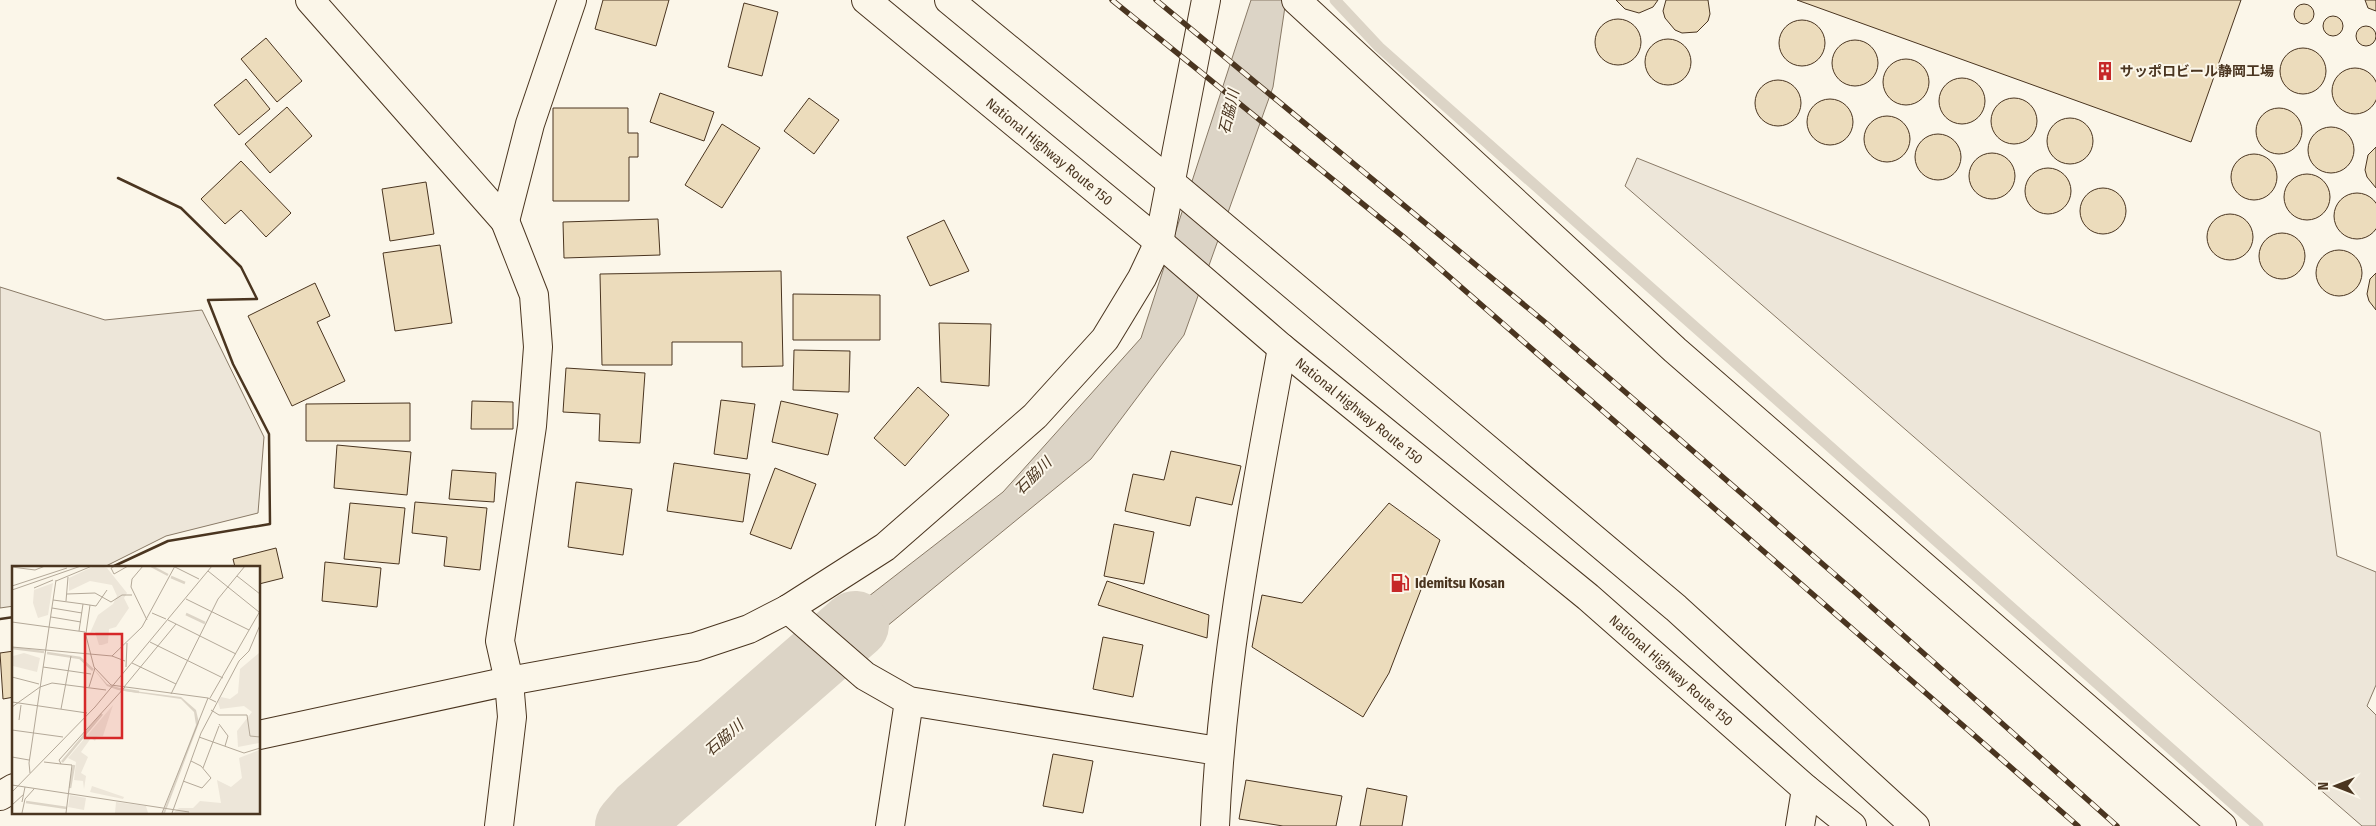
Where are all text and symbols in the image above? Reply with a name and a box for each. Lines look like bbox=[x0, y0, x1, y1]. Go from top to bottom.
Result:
building icon: サッポロビール静岡工場 bbox=[2094, 60, 2116, 82]
place label: サッポロビール静岡工場 bbox=[2120, 63, 2274, 80]
water label: 石脇川 bbox=[1215, 86, 1243, 136]
street label: National Highway Route 150 bbox=[982, 95, 1116, 209]
street label: National Highway Route 150 bbox=[1292, 354, 1426, 468]
water label: 石脇川 bbox=[1011, 452, 1057, 498]
inset map bbox=[12, 566, 260, 814]
fuel station icon: Idemitsu Kosan bbox=[1389, 572, 1411, 594]
place label: Idemitsu Kosan bbox=[1415, 575, 1505, 592]
street label: National Highway Route 150 bbox=[1606, 612, 1736, 730]
water label: 石脇川 bbox=[701, 715, 748, 760]
north arrow bbox=[2311, 761, 2361, 811]
text: N bbox=[2315, 782, 2332, 790]

